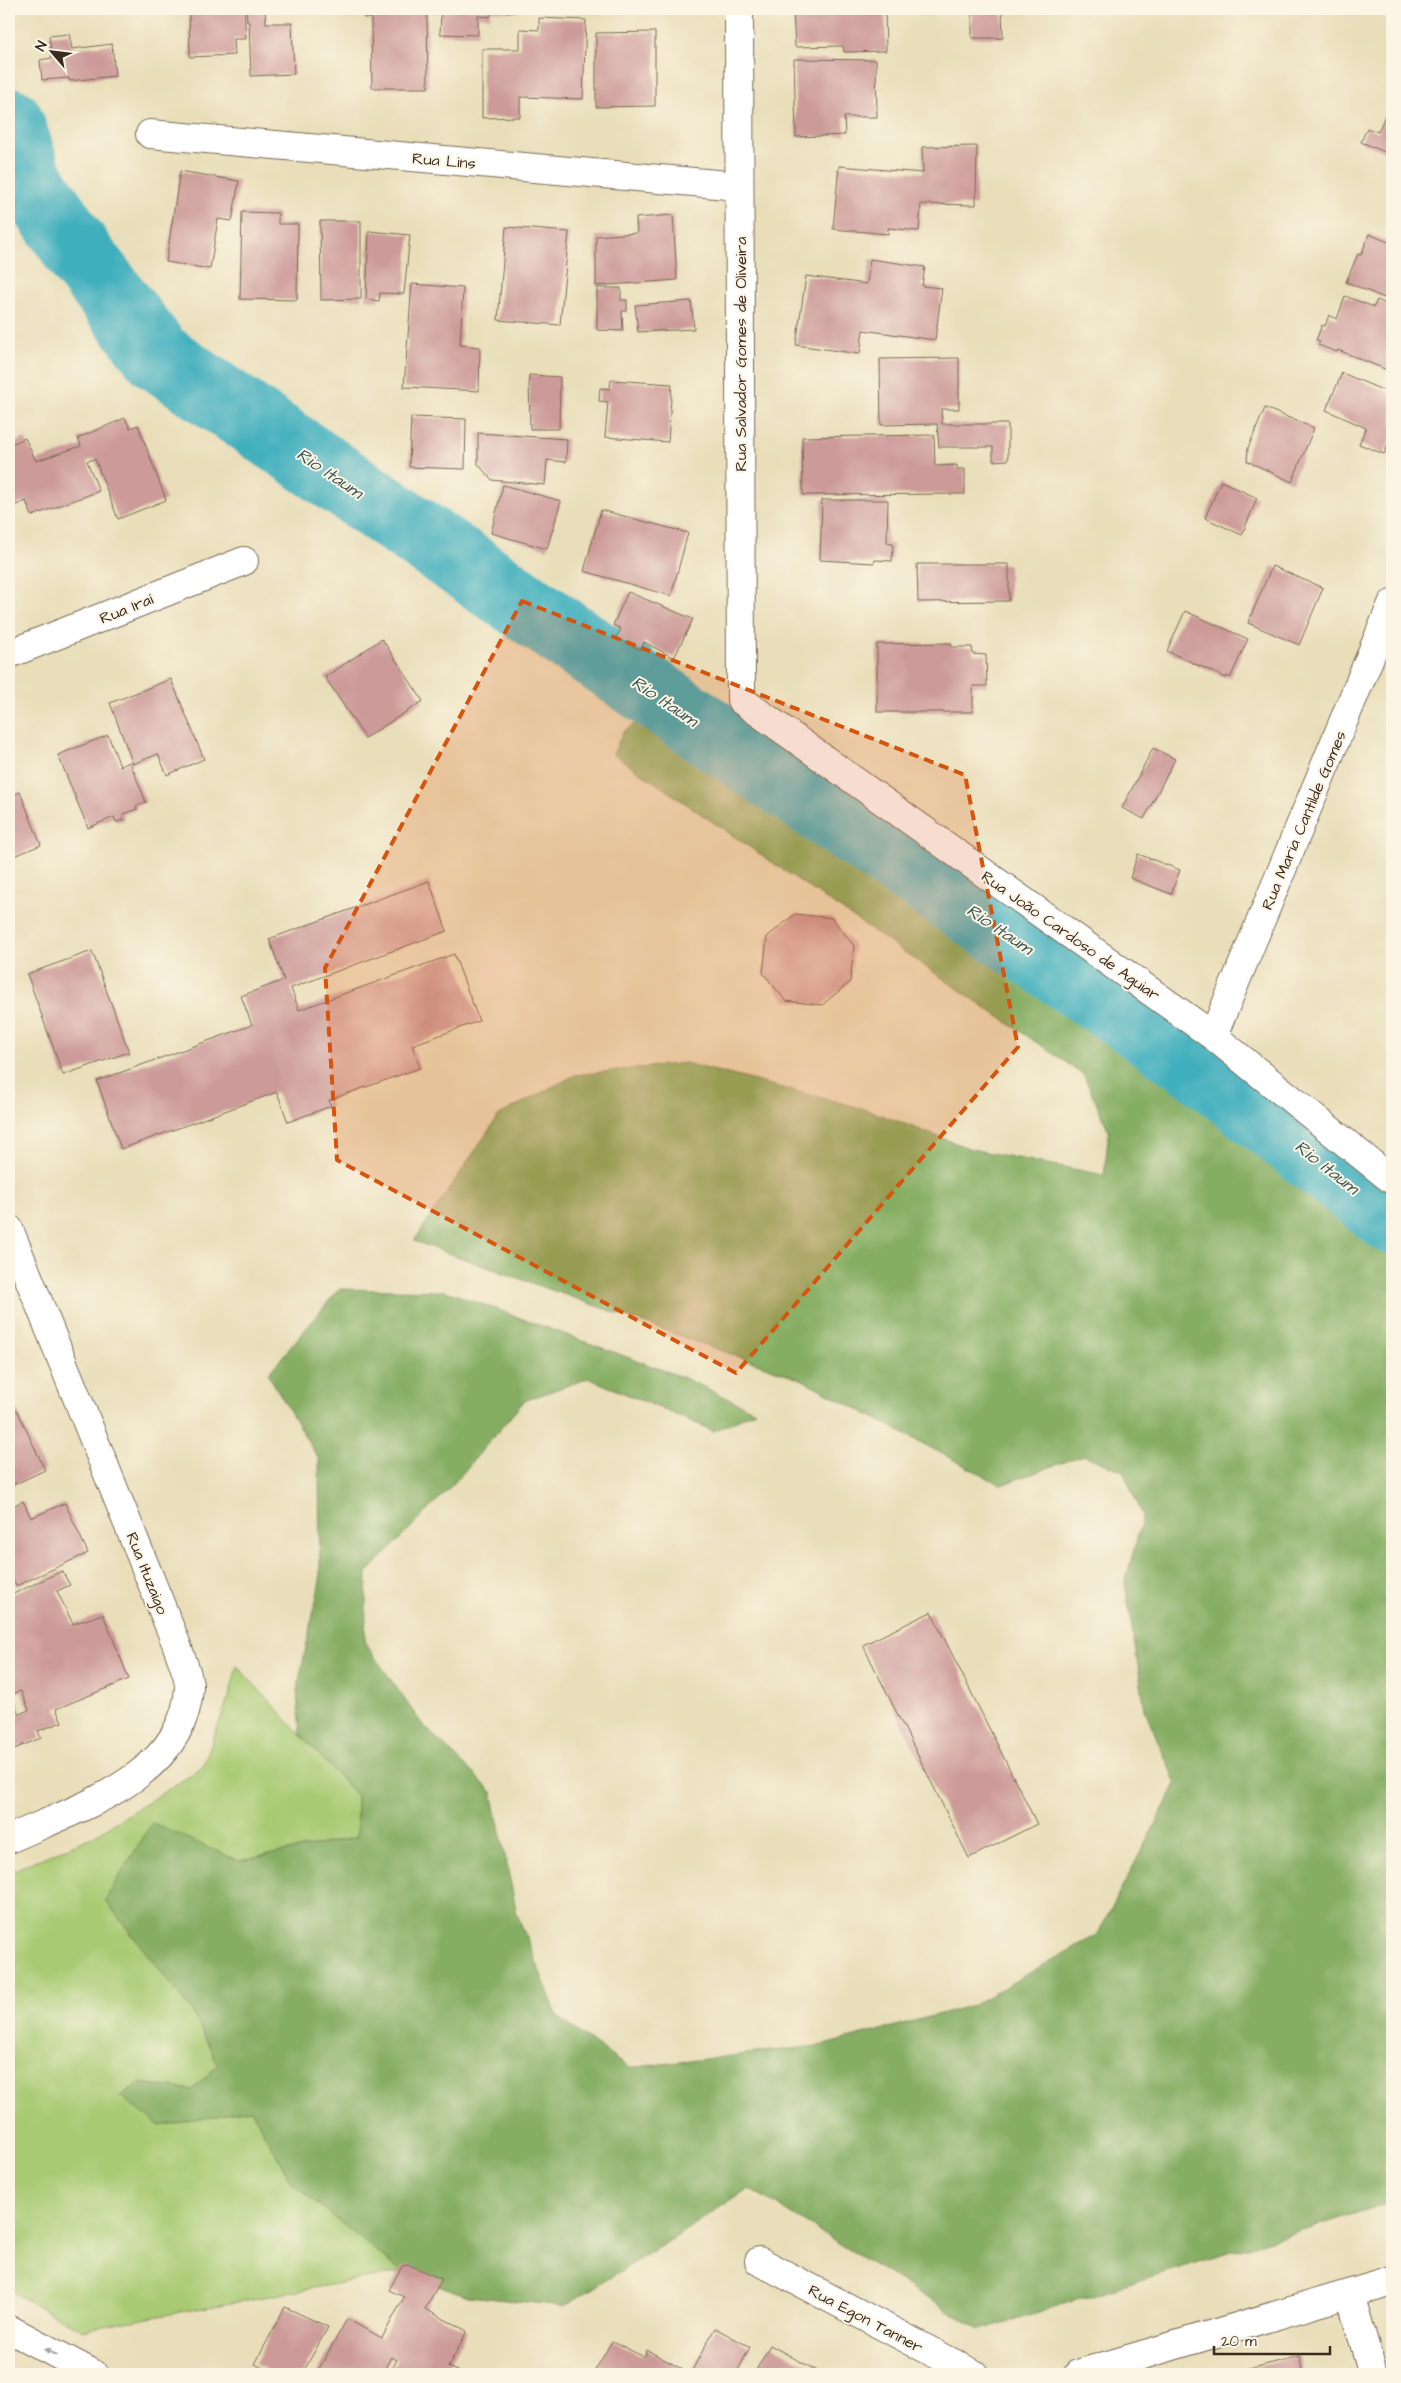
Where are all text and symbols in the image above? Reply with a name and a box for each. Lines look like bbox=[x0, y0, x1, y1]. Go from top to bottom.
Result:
north arrow bbox=[28, 28, 78, 78]
text: N bbox=[31, 38, 52, 55]
street label: Rua Lins bbox=[411, 147, 477, 175]
street label: Rua Salvador Gomes de Oliveira bbox=[730, 237, 752, 471]
water label: Rio Itaum bbox=[292, 442, 370, 506]
street label: Rua Iraí bbox=[96, 588, 157, 630]
water label: Rio Itaum bbox=[627, 670, 705, 734]
street label: Rua Maria Cantilde Gomes bbox=[1256, 727, 1352, 913]
street label: Rua João Cardoso de Aguiar bbox=[976, 866, 1164, 1007]
water label: Rio Itaum bbox=[962, 898, 1040, 962]
water label: Rio Itaum bbox=[1289, 1134, 1366, 1202]
street label: Rua Ituzaigo bbox=[120, 1529, 174, 1618]
street label: Rua Egon Tanner bbox=[804, 2279, 927, 2359]
scale bar bbox=[1214, 2323, 1330, 2355]
text: 20 m bbox=[1221, 2331, 1257, 2352]
one-way arrow bbox=[45, 2347, 58, 2356]

